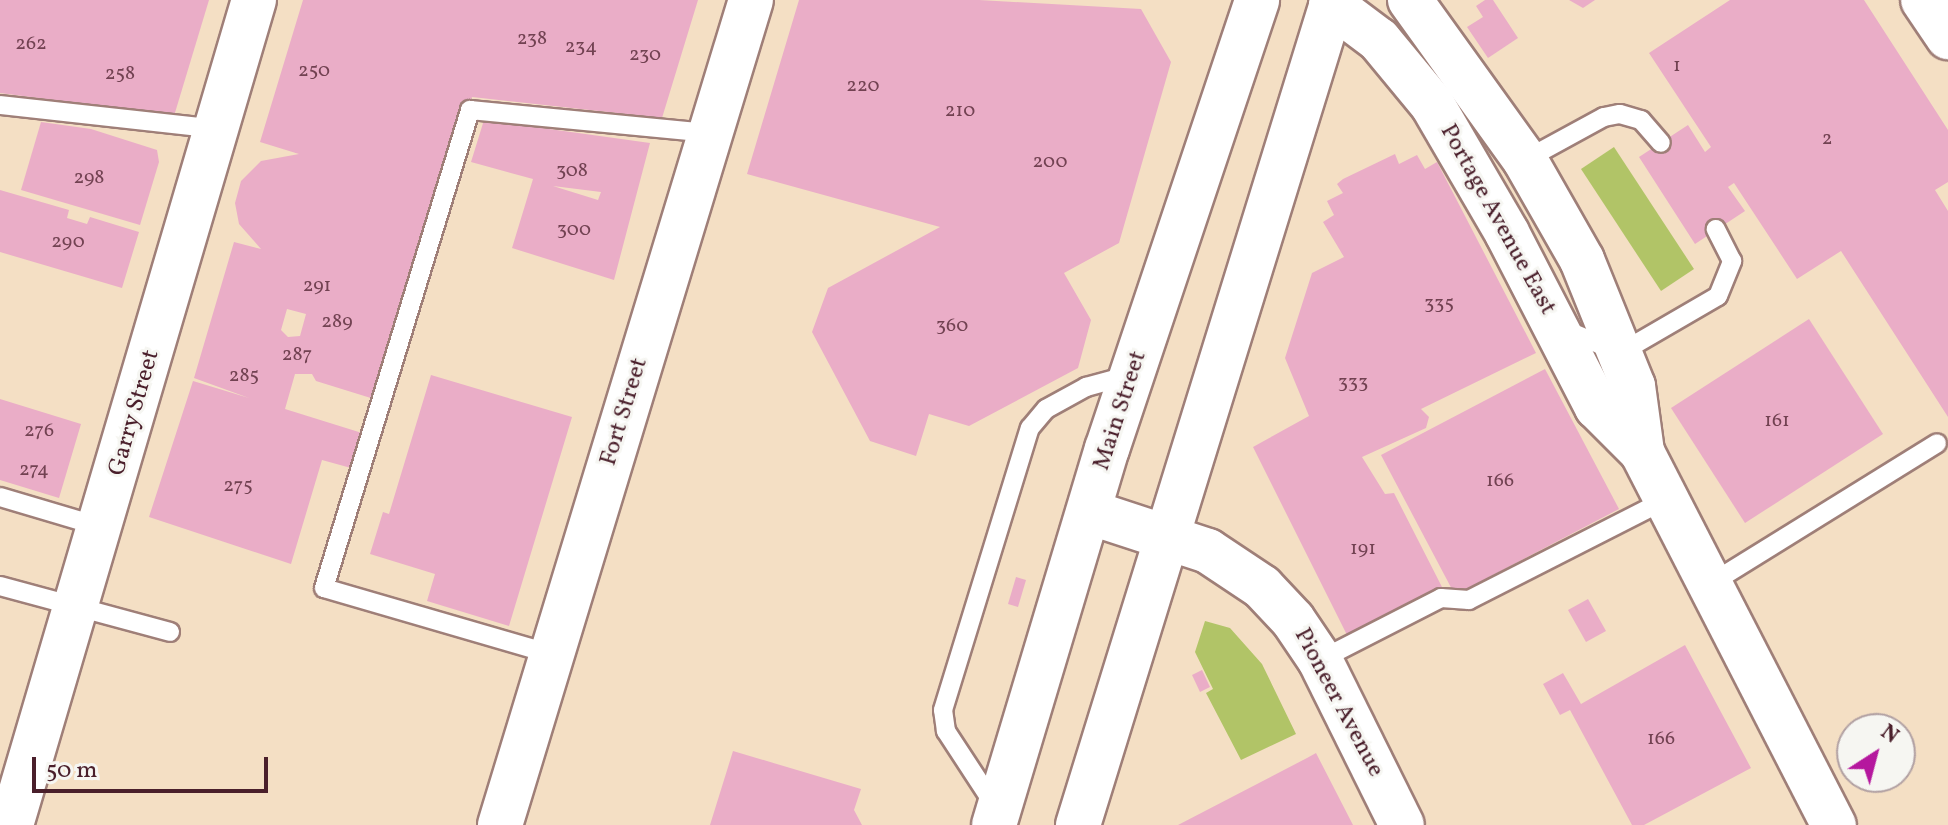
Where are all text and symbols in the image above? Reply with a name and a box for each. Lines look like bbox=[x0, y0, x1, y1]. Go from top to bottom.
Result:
house number: 238 bbox=[517, 27, 547, 51]
house number: 262 bbox=[15, 32, 47, 56]
house number: 234 bbox=[565, 35, 597, 59]
house number: 230 bbox=[629, 43, 661, 67]
house number: 1 bbox=[1673, 54, 1681, 78]
house number: 250 bbox=[298, 59, 330, 83]
house number: 258 bbox=[105, 62, 135, 86]
house number: 220 bbox=[846, 74, 880, 98]
house number: 210 bbox=[945, 99, 975, 123]
street label: Portage Avenue East bbox=[1433, 120, 1561, 320]
house number: 2 bbox=[1822, 127, 1832, 151]
house number: 200 bbox=[1033, 150, 1067, 174]
house number: 308 bbox=[556, 159, 588, 183]
house number: 298 bbox=[73, 166, 105, 190]
house number: 300 bbox=[557, 218, 591, 242]
house number: 290 bbox=[51, 230, 85, 254]
house number: 291 bbox=[303, 274, 331, 298]
house number: 335 bbox=[1424, 292, 1454, 316]
house number: 289 bbox=[321, 310, 353, 334]
house number: 360 bbox=[936, 314, 968, 338]
house number: 287 bbox=[282, 343, 312, 367]
street label: Garry Street bbox=[103, 346, 167, 480]
street label: Main Street bbox=[1088, 348, 1154, 474]
street label: Fort Street bbox=[595, 355, 655, 469]
house number: 285 bbox=[229, 364, 259, 388]
house number: 333 bbox=[1338, 371, 1368, 395]
house number: 161 bbox=[1764, 409, 1790, 433]
house number: 276 bbox=[24, 419, 54, 443]
house number: 274 bbox=[19, 458, 49, 482]
house number: 166 bbox=[1486, 469, 1514, 493]
house number: 275 bbox=[223, 474, 253, 498]
house number: 191 bbox=[1350, 537, 1376, 561]
street label: Pioneer Avenue bbox=[1287, 624, 1389, 782]
north arrow bbox=[1836, 713, 1916, 793]
text: N bbox=[1874, 718, 1905, 752]
house number: 166 bbox=[1647, 727, 1675, 751]
scale bar bbox=[36, 741, 272, 791]
text: 50 m bbox=[46, 754, 98, 788]

